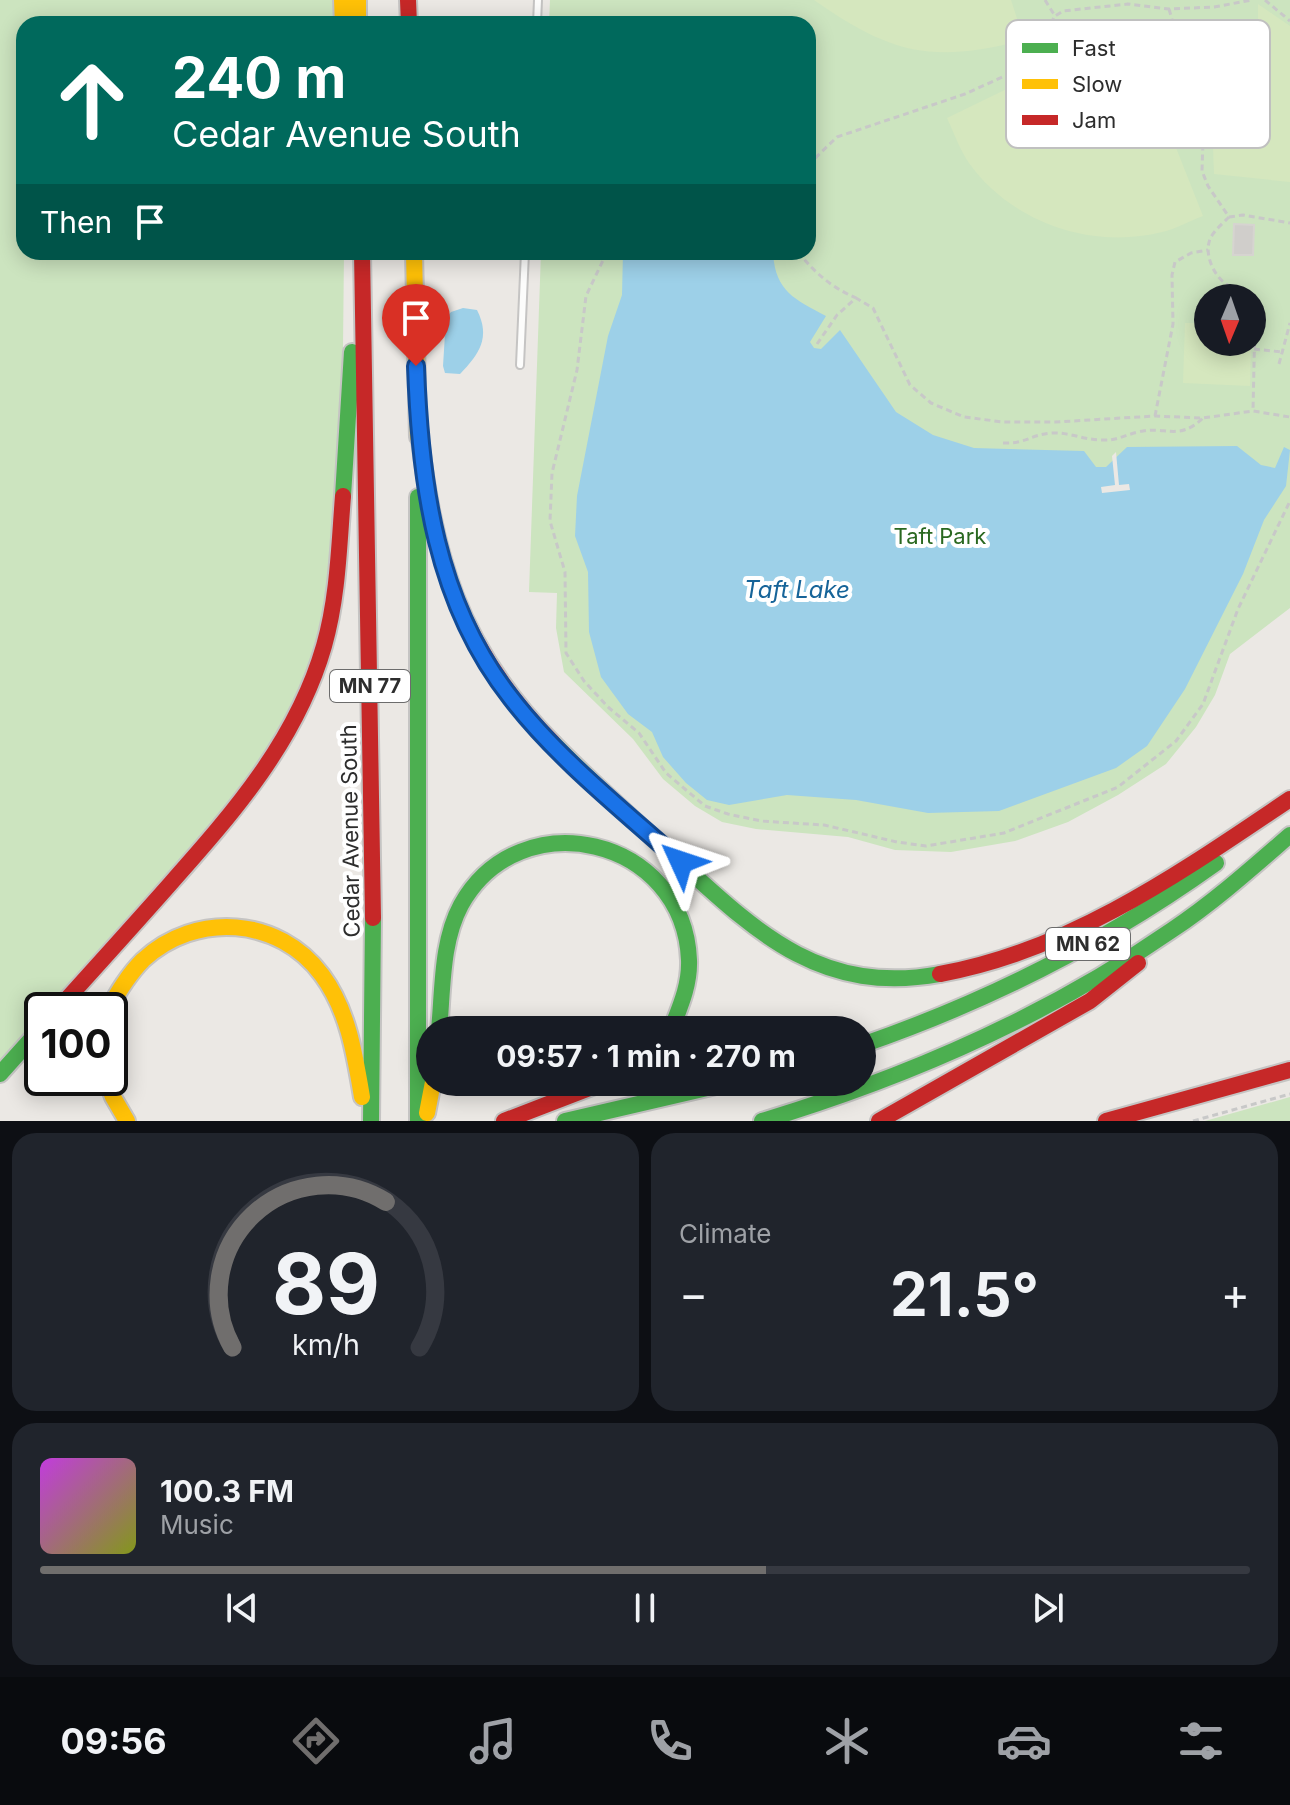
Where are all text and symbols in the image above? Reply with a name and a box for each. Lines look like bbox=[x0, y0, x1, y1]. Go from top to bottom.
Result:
legend bbox=[1006, 20, 1270, 148]
text: Fast bbox=[1072, 35, 1116, 61]
text: 240 m bbox=[172, 44, 346, 112]
icon: ahead bbox=[40, 48, 144, 152]
text: Slow bbox=[1072, 71, 1122, 97]
text: Jam bbox=[1072, 107, 1116, 133]
text: Cedar Avenue South bbox=[172, 112, 521, 156]
icon: arrive bbox=[128, 200, 172, 244]
text: Then bbox=[40, 204, 112, 240]
pin bbox=[382, 284, 450, 366]
north arrow bbox=[1194, 284, 1266, 356]
map controls bbox=[1194, 284, 1266, 356]
icon: arrive bbox=[394, 296, 438, 340]
park label: Taft Park bbox=[894, 523, 986, 549]
water label: Taft Lake bbox=[744, 575, 850, 604]
road number: MN 77 bbox=[330, 670, 410, 702]
street label: Cedar Avenue South bbox=[335, 724, 365, 938]
position arrow bbox=[639, 820, 723, 904]
road number: MN 62 bbox=[1046, 928, 1130, 960]
speed limit sign: 100 bbox=[24, 992, 128, 1096]
text: 09:57 · 1 min · 270 m bbox=[496, 1038, 796, 1074]
text: Climate bbox=[679, 1218, 771, 1249]
text: 89 bbox=[271, 1233, 380, 1334]
text: 21.5° bbox=[890, 1258, 1039, 1330]
text: − bbox=[679, 1267, 708, 1321]
text: + bbox=[1221, 1267, 1250, 1321]
text: km/h bbox=[292, 1327, 359, 1362]
text: 100.3 FM bbox=[160, 1473, 294, 1509]
text: Music bbox=[160, 1509, 234, 1540]
icon: previous bbox=[220, 1586, 264, 1630]
icon: pause bbox=[623, 1586, 667, 1630]
icon: next bbox=[1026, 1586, 1070, 1630]
icon: directions bbox=[288, 1713, 344, 1769]
icon: music bbox=[465, 1713, 521, 1769]
icon: phone bbox=[642, 1713, 698, 1769]
icon: climate bbox=[819, 1713, 875, 1769]
icon: car bbox=[996, 1713, 1052, 1769]
icon: filters bbox=[1173, 1713, 1229, 1769]
text: 09:56 bbox=[61, 1719, 167, 1763]

